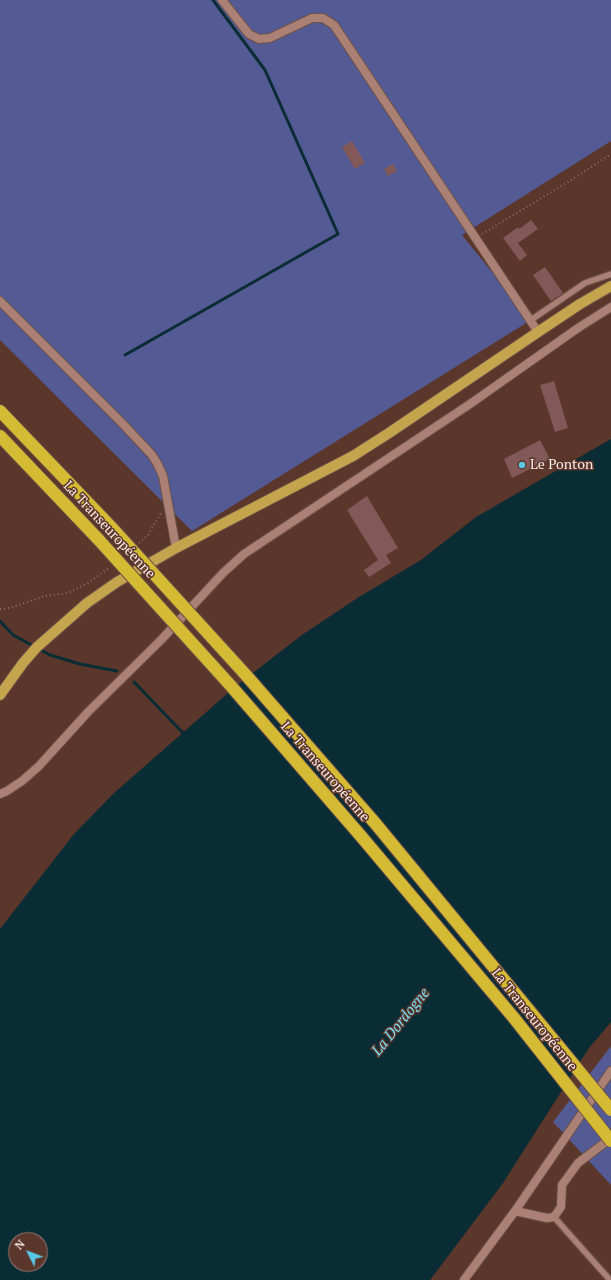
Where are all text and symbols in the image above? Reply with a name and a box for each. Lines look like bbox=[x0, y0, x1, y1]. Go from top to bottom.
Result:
place label: Le Ponton bbox=[530, 457, 593, 473]
marker: Le Ponton bbox=[517, 460, 527, 470]
street label: La Transeuropéenne bbox=[60, 478, 158, 582]
street label: La Transeuropéenne bbox=[277, 719, 373, 825]
street label: La Transeuropéenne bbox=[487, 965, 581, 1075]
water label: La Dordogne bbox=[368, 985, 434, 1059]
north arrow bbox=[8, 1232, 48, 1272]
text: N bbox=[12, 1237, 28, 1252]

